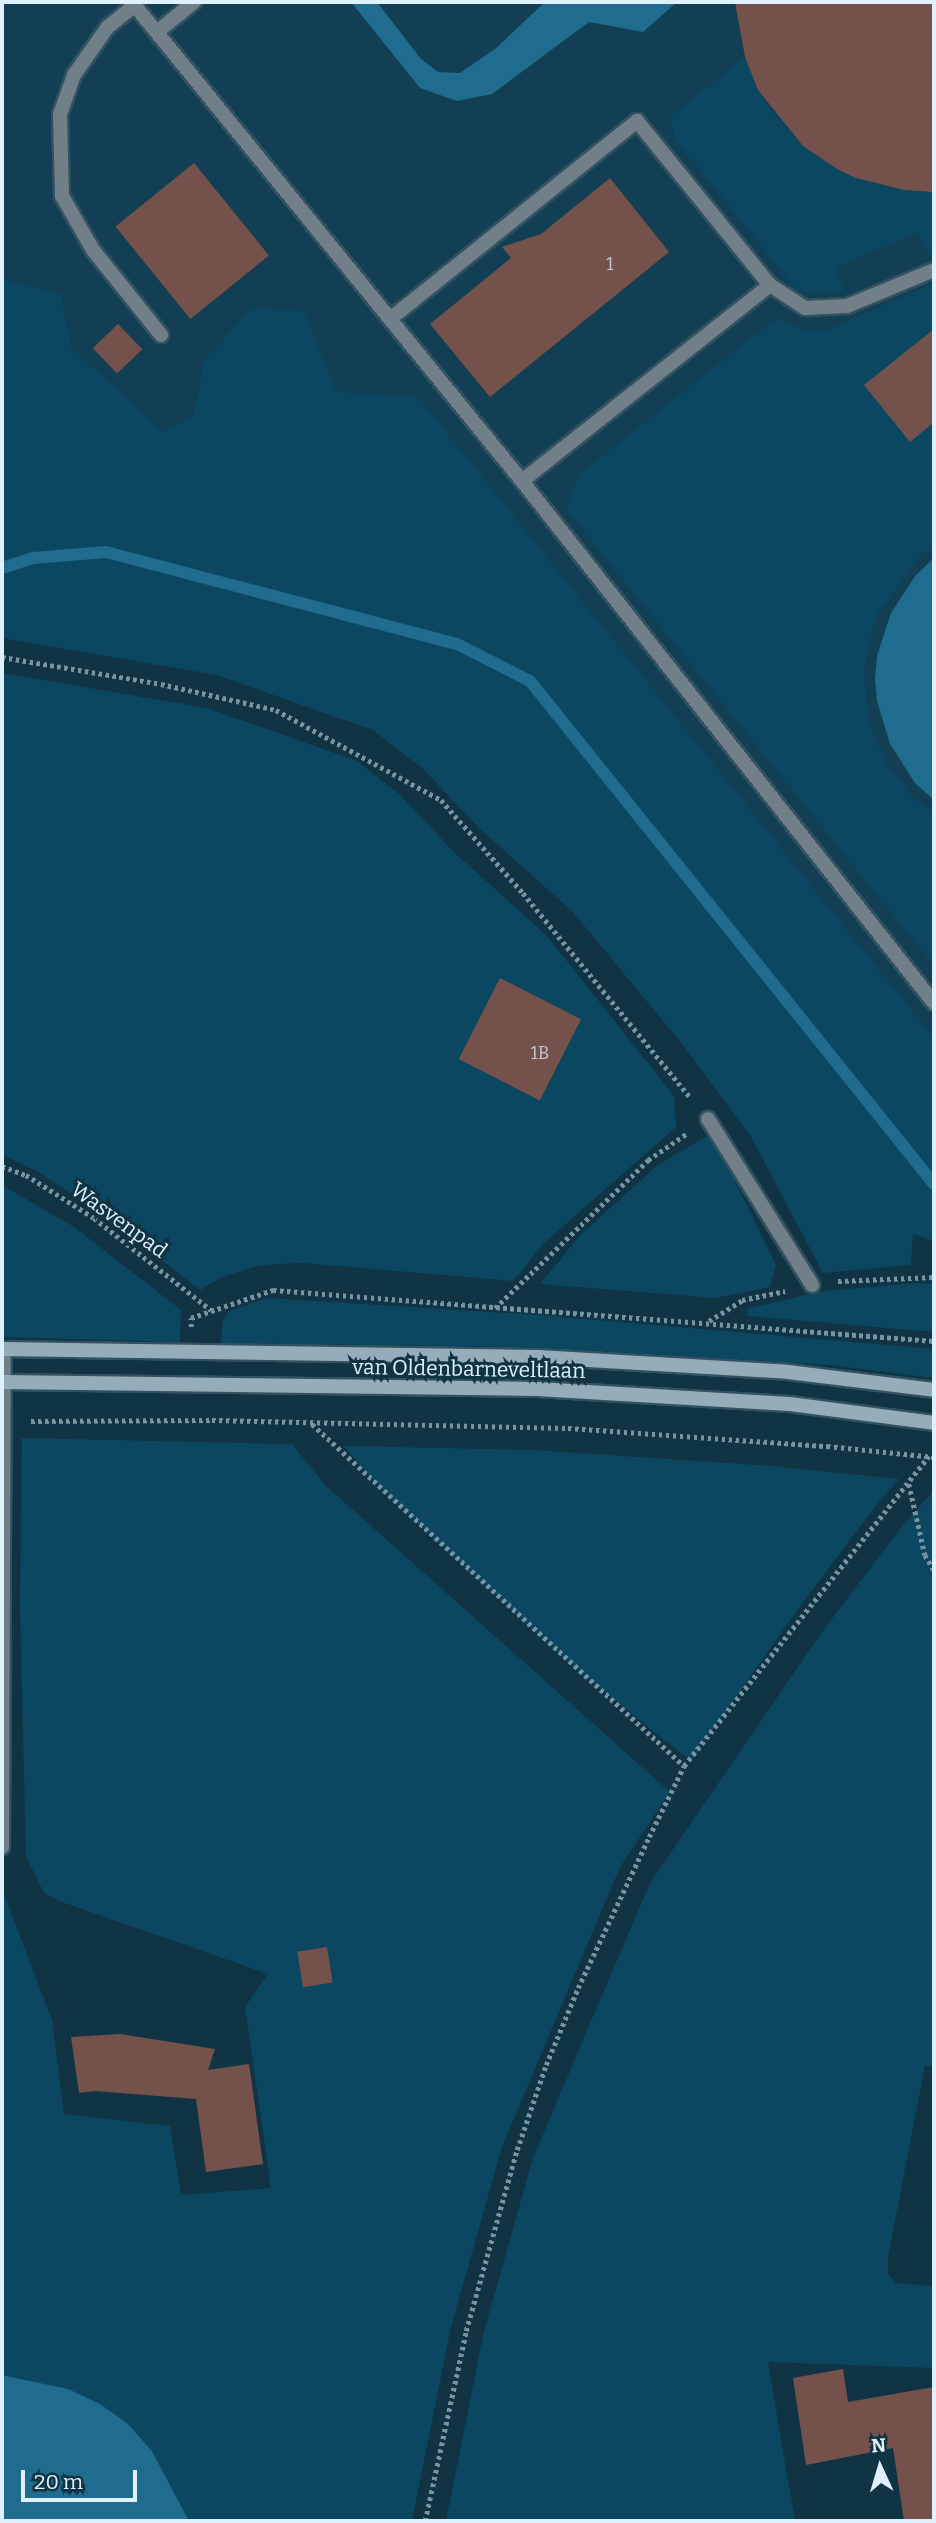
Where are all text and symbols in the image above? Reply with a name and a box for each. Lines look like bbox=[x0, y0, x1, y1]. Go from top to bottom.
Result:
house number: 1 bbox=[606, 253, 614, 275]
house number: 1B bbox=[531, 1042, 549, 1064]
street label: Wasvenpad bbox=[66, 1177, 172, 1263]
street label: van Oldenbarneveltlaan bbox=[352, 1354, 586, 1384]
north arrow bbox=[845, 2432, 915, 2502]
text: N bbox=[870, 2434, 887, 2458]
scale bar bbox=[24, 2456, 140, 2500]
text: 20 m bbox=[34, 2469, 83, 2495]

